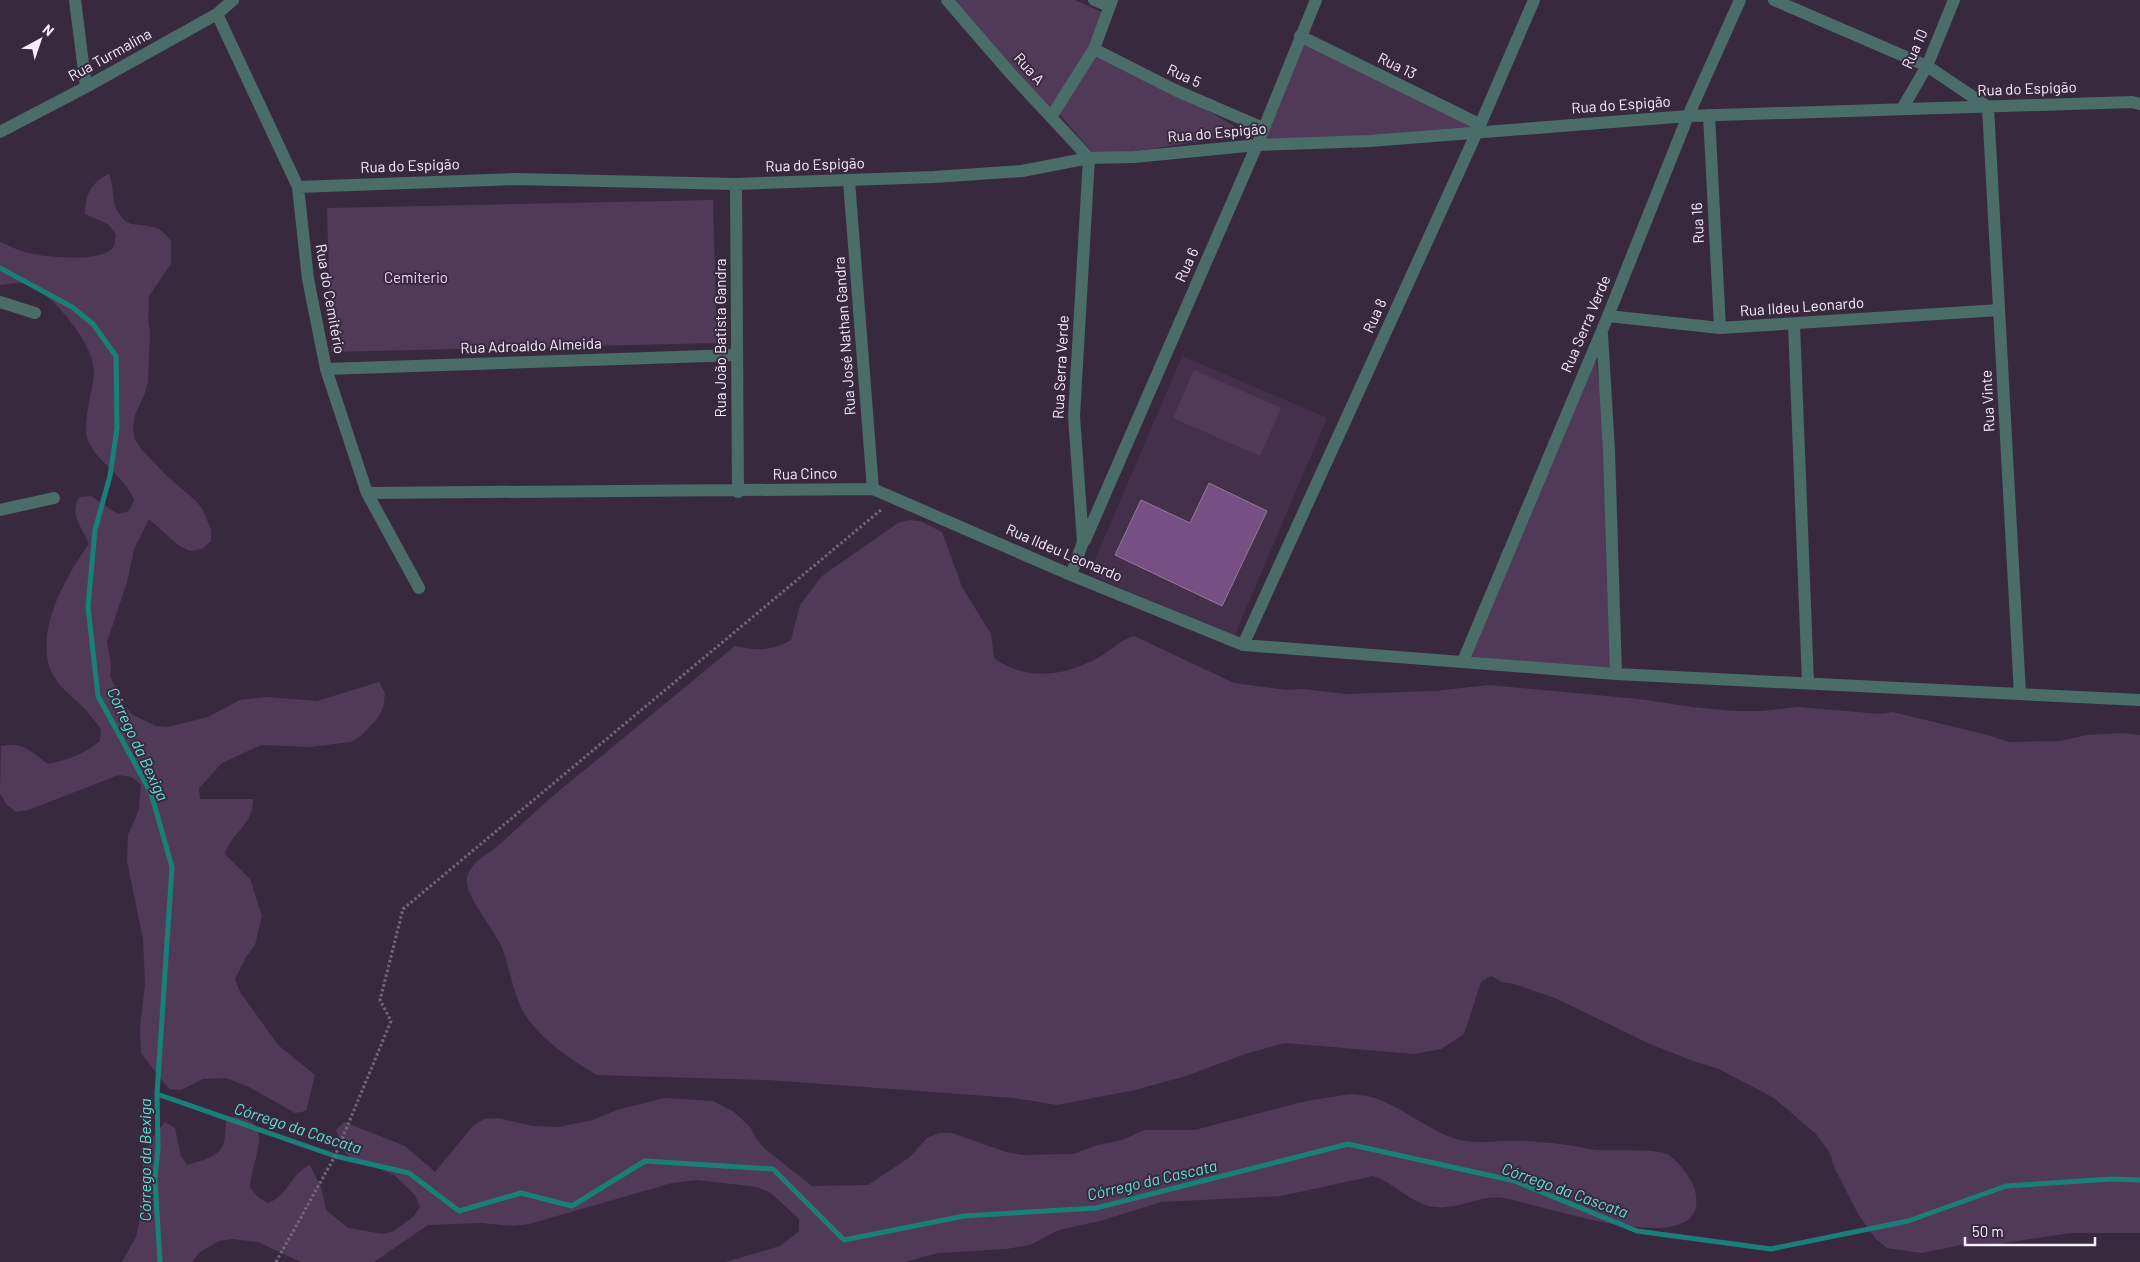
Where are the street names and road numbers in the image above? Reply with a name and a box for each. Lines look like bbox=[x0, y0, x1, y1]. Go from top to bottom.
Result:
street label: Rua Turmalina bbox=[65, 24, 154, 84]
street label: Rua 10 bbox=[1897, 26, 1931, 71]
street label: Rua 13 bbox=[1375, 48, 1420, 82]
street label: Rua A bbox=[1011, 49, 1049, 88]
street label: Rua 5 bbox=[1164, 59, 1204, 91]
street label: Rua do Espigão bbox=[1977, 77, 2077, 99]
street label: Rua do Espigão bbox=[1571, 92, 1671, 116]
street label: Rua do Espigão bbox=[1167, 119, 1267, 145]
street label: Rua do Espigão bbox=[765, 153, 865, 175]
street label: Rua do Espigão bbox=[360, 154, 460, 176]
street label: Rua 16 bbox=[1687, 202, 1707, 244]
street label: Rua do Cemitério bbox=[312, 242, 350, 355]
street label: Rua 6 bbox=[1171, 245, 1202, 285]
street label: Rua José Nathan Gandra bbox=[829, 256, 859, 416]
street label: Rua João Batista Gandra bbox=[711, 259, 729, 418]
street label: Rua Serra Verde bbox=[1557, 272, 1614, 375]
street label: Rua Ildeu Leonardo bbox=[1739, 293, 1865, 319]
street label: Rua 8 bbox=[1359, 296, 1390, 336]
street label: Rua Serra Verde bbox=[1048, 315, 1072, 419]
street label: Rua Adroaldo Almeida bbox=[460, 334, 602, 356]
street label: Rua Vinte bbox=[1976, 370, 1998, 432]
street label: Rua Cinco bbox=[772, 463, 838, 483]
street label: Rua Ildeu Leonardo bbox=[1004, 519, 1125, 585]

